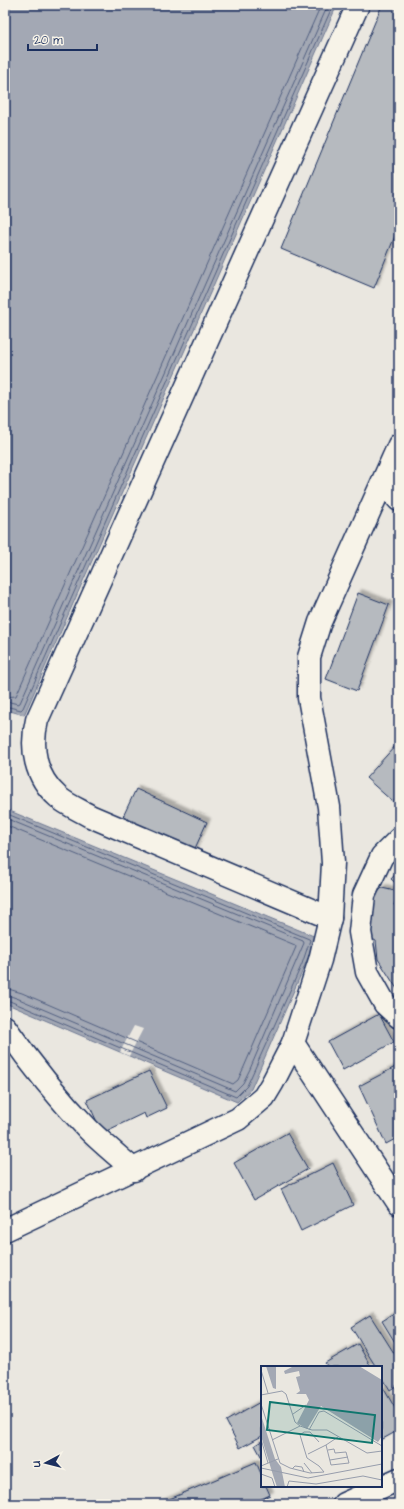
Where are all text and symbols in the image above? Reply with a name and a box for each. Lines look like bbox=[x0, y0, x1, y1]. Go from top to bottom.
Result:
scale bar bbox=[28, 26, 97, 52]
text: 20 m bbox=[34, 32, 63, 49]
inset map bbox=[261, 1366, 382, 1487]
north arrow bbox=[26, 1443, 66, 1483]
text: U bbox=[29, 1460, 45, 1469]

